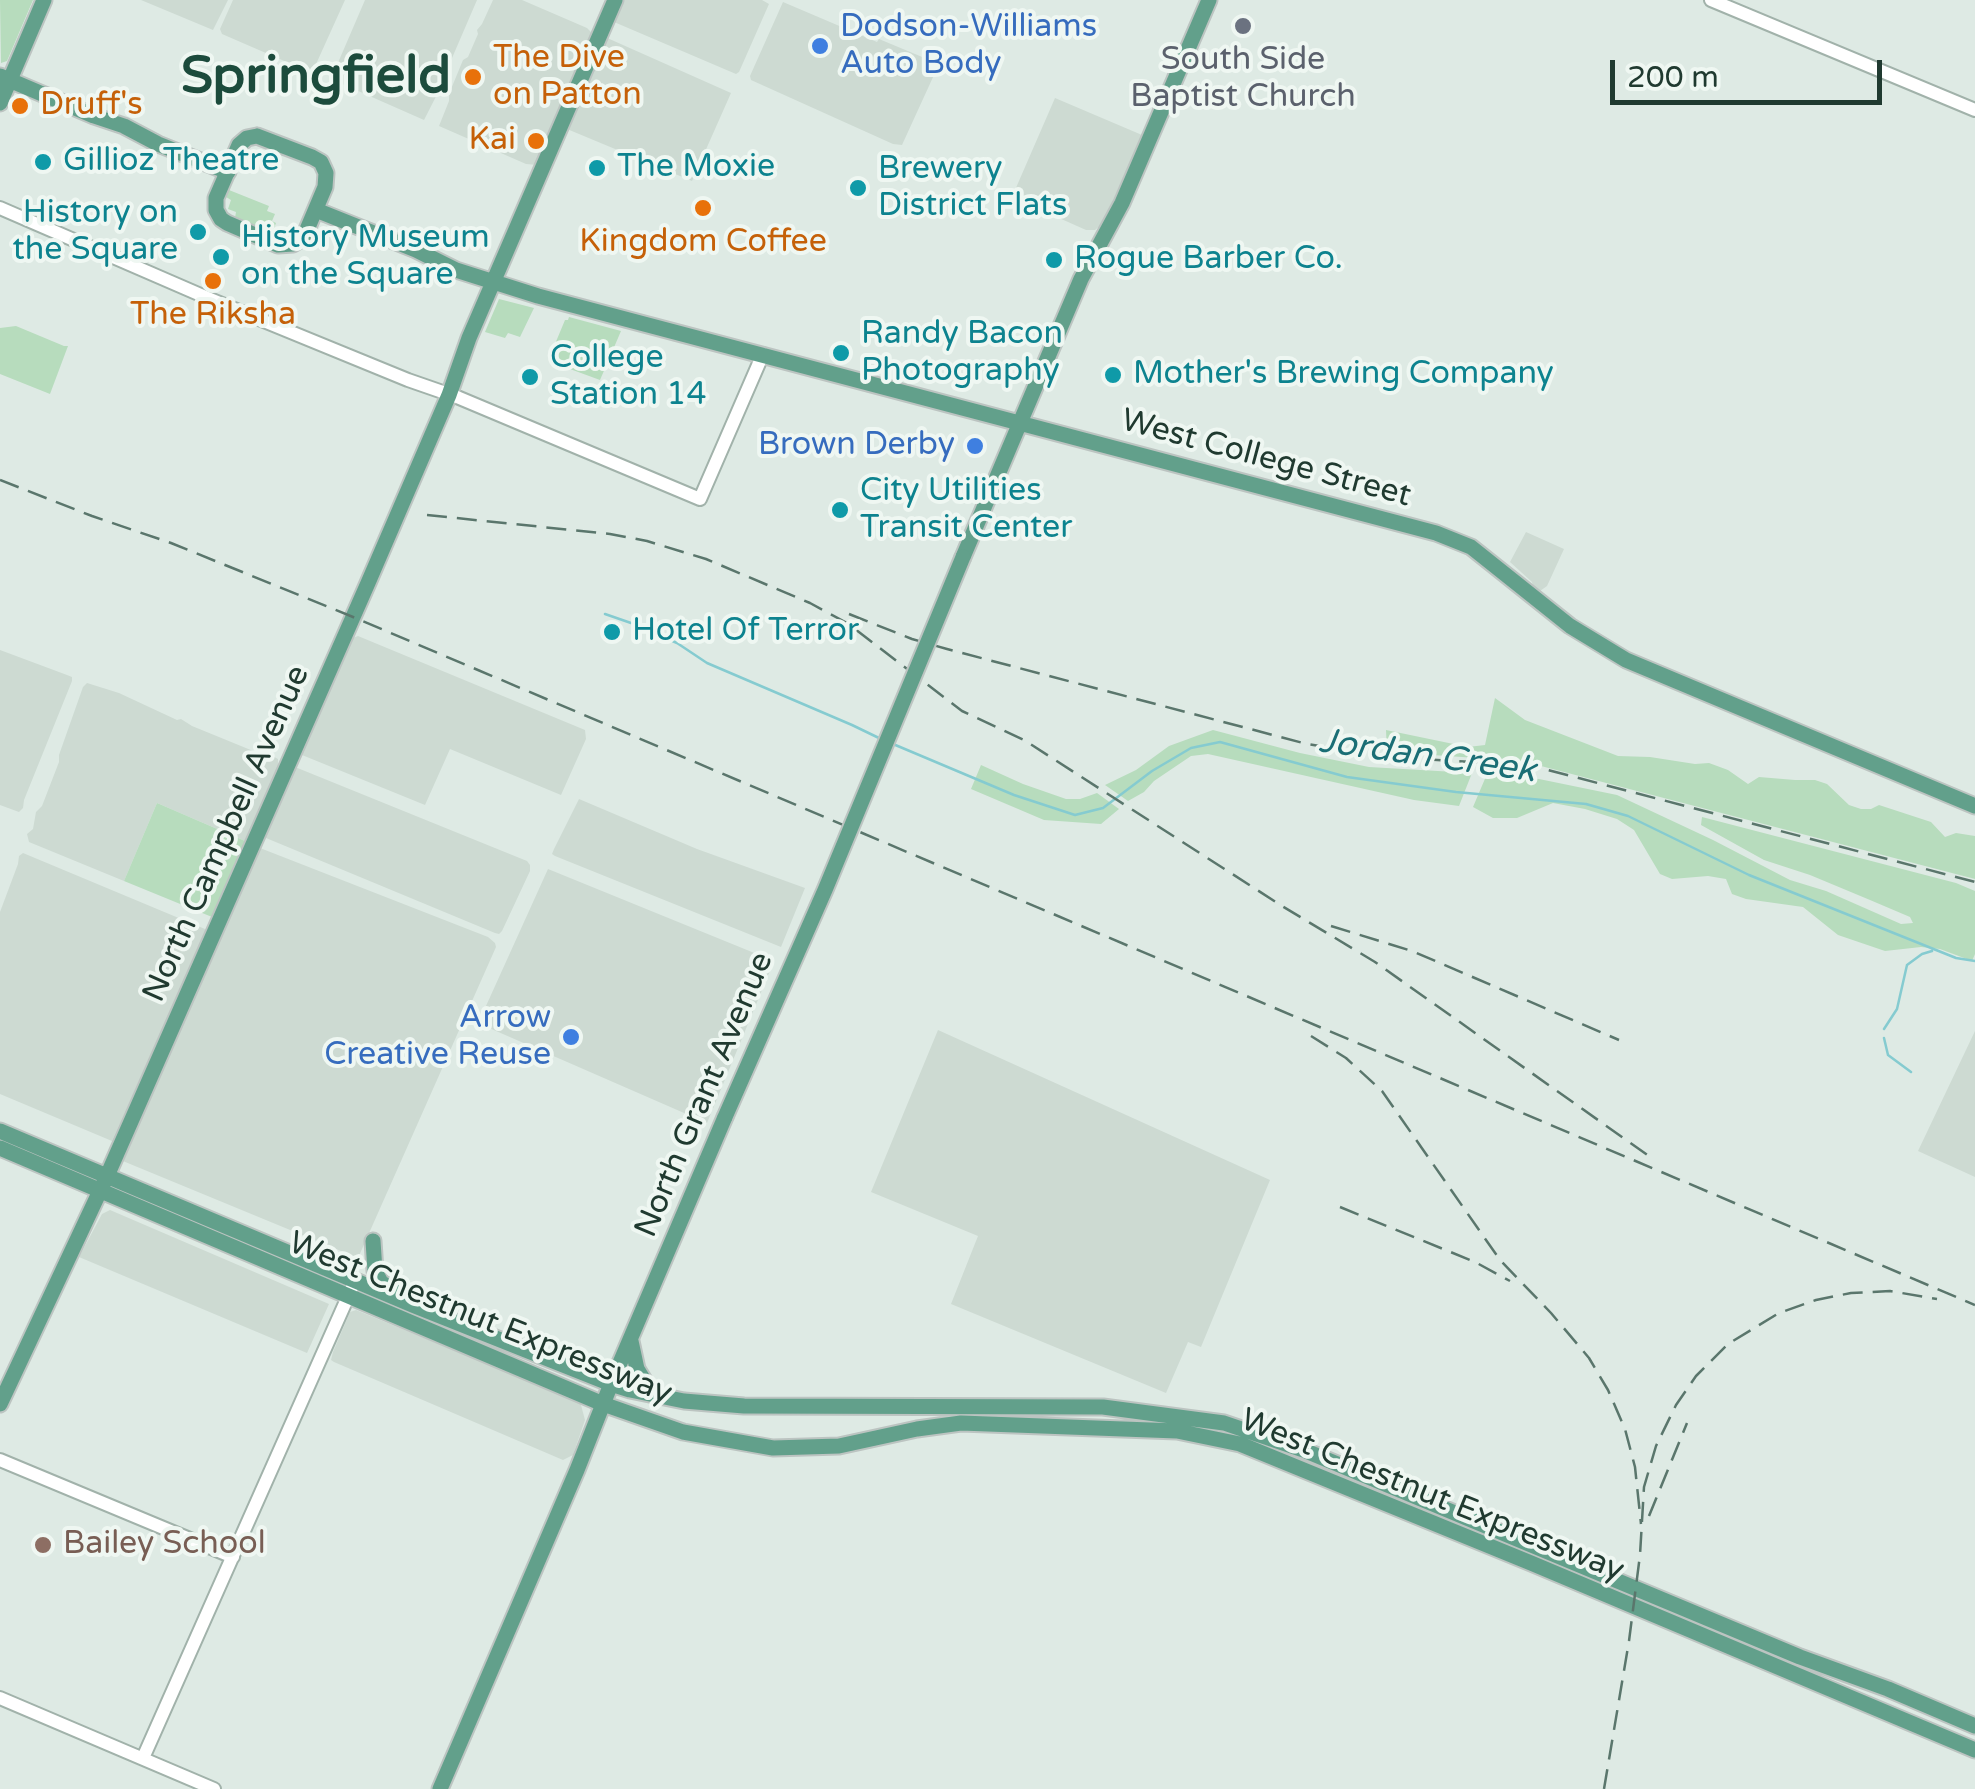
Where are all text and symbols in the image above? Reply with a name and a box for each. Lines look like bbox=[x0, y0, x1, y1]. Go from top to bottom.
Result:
place label: Dodson-Williams Auto Body bbox=[840, 9, 1097, 84]
marker: South Side Baptist Church bbox=[1232, 15, 1254, 37]
marker: Dodson-Williams Auto Body bbox=[809, 35, 831, 57]
place label: The Dive on Patton bbox=[493, 40, 642, 115]
scale bar bbox=[1615, 40, 1888, 102]
place label: South Side Baptist Church bbox=[1130, 42, 1356, 117]
district label: Springfield bbox=[181, 47, 451, 109]
text: 200 m bbox=[1627, 59, 1719, 96]
marker: The Dive on Patton bbox=[462, 66, 484, 88]
place label: Druff's bbox=[40, 87, 143, 125]
marker: Druff's bbox=[9, 95, 31, 117]
place label: Kai bbox=[469, 122, 516, 160]
marker: Kai bbox=[525, 130, 547, 152]
place label: Gillioz Theatre bbox=[63, 143, 279, 181]
place label: The Moxie bbox=[617, 149, 775, 187]
marker: Gillioz Theatre bbox=[32, 151, 54, 173]
place label: Brewery District Flats bbox=[878, 151, 1067, 226]
marker: The Moxie bbox=[586, 157, 608, 179]
marker: Brewery District Flats bbox=[847, 177, 869, 199]
place label: History on the Square bbox=[13, 195, 178, 270]
marker: Kingdom Coffee bbox=[692, 197, 714, 219]
place label: History Museum on the Square bbox=[241, 220, 490, 295]
marker: History on the Square bbox=[187, 221, 209, 243]
place label: Kingdom Coffee bbox=[579, 224, 827, 262]
place label: Rogue Barber Co. bbox=[1074, 241, 1343, 279]
marker: History Museum on the Square bbox=[210, 246, 232, 268]
marker: Rogue Barber Co. bbox=[1043, 249, 1065, 271]
marker: The Riksha bbox=[202, 270, 224, 292]
place label: The Riksha bbox=[130, 297, 296, 335]
place label: Randy Bacon Photography bbox=[861, 316, 1063, 391]
place label: College Station 14 bbox=[550, 340, 706, 415]
marker: Randy Bacon Photography bbox=[830, 342, 852, 364]
place label: Mother's Brewing Company bbox=[1133, 356, 1554, 394]
marker: Mother's Brewing Company bbox=[1102, 364, 1124, 386]
marker: College Station 14 bbox=[519, 366, 541, 388]
street label: West College Street bbox=[1117, 402, 1415, 516]
place label: Brown Derby bbox=[758, 427, 955, 465]
marker: Brown Derby bbox=[964, 435, 986, 457]
place label: City Utilities Transit Center bbox=[860, 473, 1072, 548]
marker: City Utilities Transit Center bbox=[829, 499, 851, 521]
place label: Hotel Of Terror bbox=[632, 613, 859, 651]
marker: Hotel Of Terror bbox=[601, 621, 623, 643]
street label: North Campbell Avenue bbox=[135, 660, 319, 1008]
water label: Jordan Creek bbox=[1316, 721, 1538, 793]
street label: North Grant Avenue bbox=[628, 947, 782, 1243]
place label: Arrow Creative Reuse bbox=[324, 1000, 551, 1075]
marker: Arrow Creative Reuse bbox=[560, 1026, 582, 1048]
street label: West Chestnut Expressway bbox=[283, 1224, 677, 1414]
street label: West Chestnut Expressway bbox=[1235, 1401, 1629, 1591]
place label: Bailey School bbox=[63, 1526, 266, 1564]
marker: Bailey School bbox=[32, 1534, 54, 1556]

